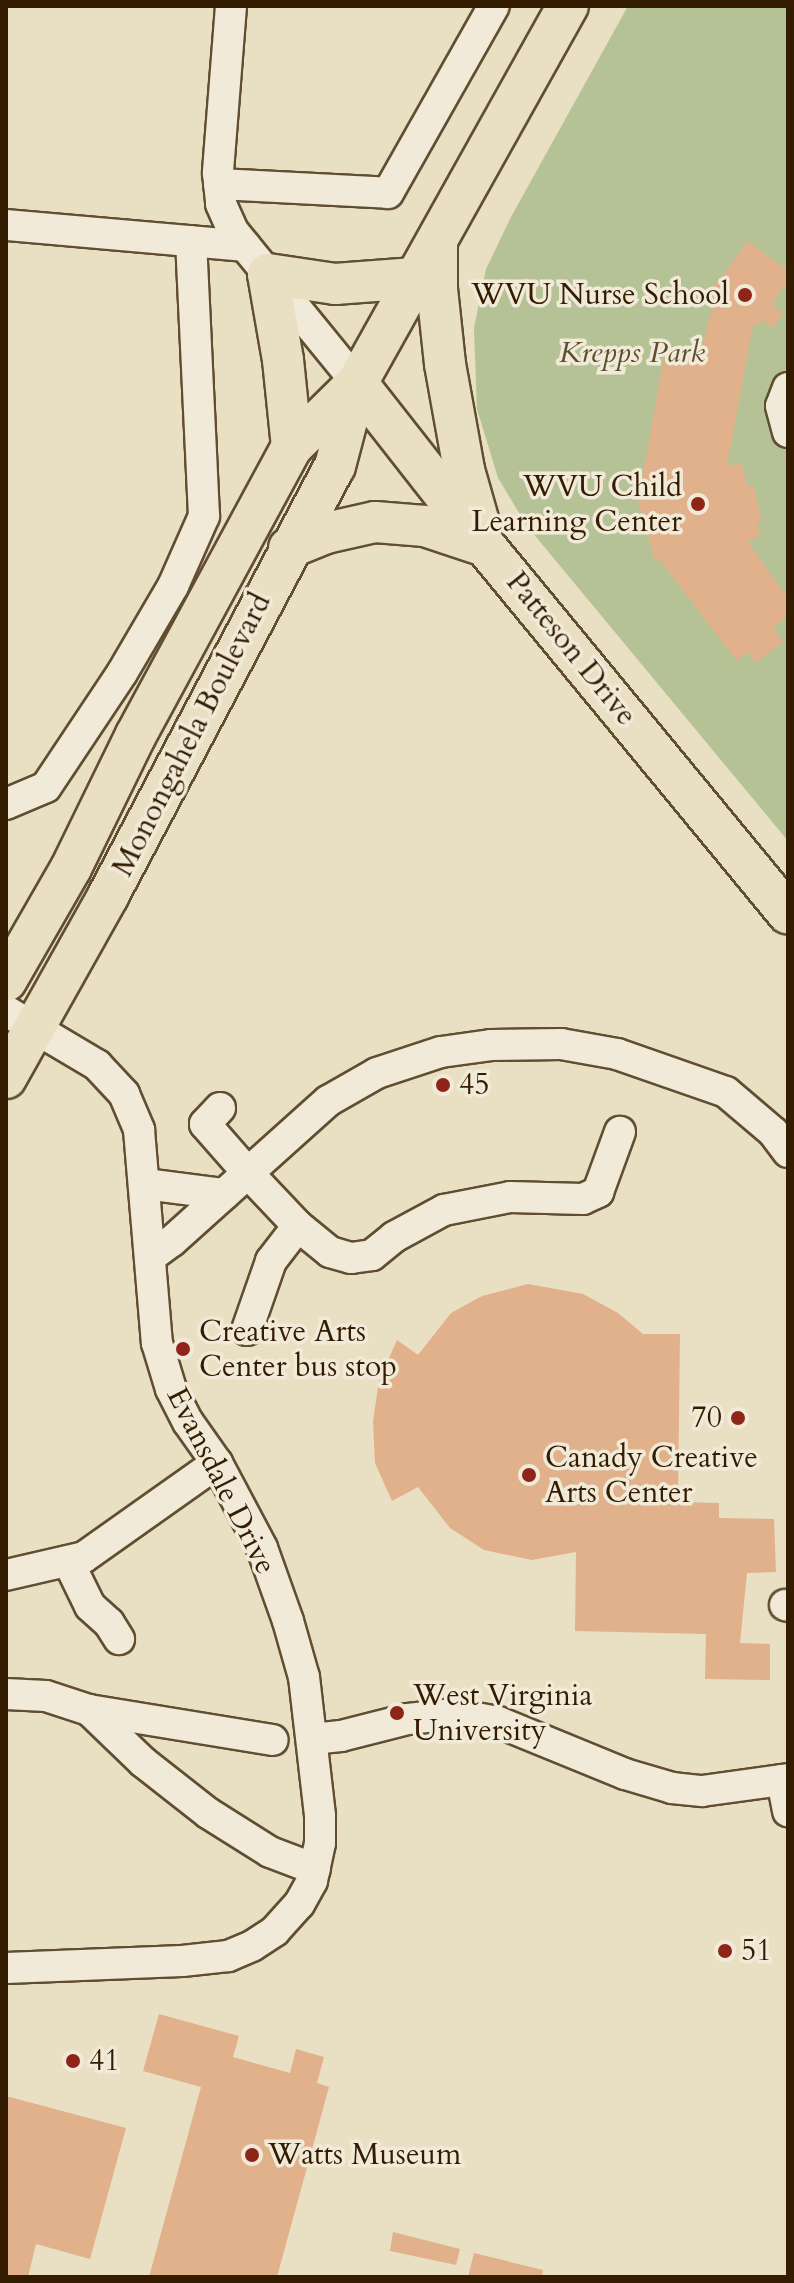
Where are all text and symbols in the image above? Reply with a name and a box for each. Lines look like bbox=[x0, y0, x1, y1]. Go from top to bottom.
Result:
place label: WVU Nurse School bbox=[471, 277, 729, 313]
marker: WVU Nurse School bbox=[736, 286, 754, 304]
park label: Krepps Park bbox=[559, 335, 705, 371]
place label: WVU Child Learning Center bbox=[471, 469, 682, 540]
marker: WVU Child Learning Center bbox=[689, 495, 707, 513]
street label: Patteson Drive bbox=[498, 565, 644, 733]
street label: Monongahela Boulevard bbox=[105, 588, 279, 882]
place label: 45 bbox=[459, 1067, 490, 1103]
marker: 45 bbox=[434, 1076, 452, 1094]
place label: Creative Arts Center bus stop bbox=[199, 1314, 397, 1384]
marker: Creative Arts Center bus stop bbox=[174, 1340, 192, 1358]
street label: Evansdale Drive bbox=[159, 1382, 283, 1580]
place label: 70 bbox=[691, 1400, 722, 1436]
marker: 70 bbox=[729, 1409, 747, 1427]
place label: Canady Creative Arts Center bbox=[545, 1440, 758, 1510]
marker: Canady Creative Arts Center bbox=[520, 1466, 538, 1484]
place label: West Virginia University bbox=[413, 1678, 592, 1748]
marker: West Virginia University bbox=[388, 1704, 406, 1722]
place label: 51 bbox=[741, 1933, 772, 1969]
marker: 51 bbox=[716, 1942, 734, 1960]
place label: 41 bbox=[89, 2043, 120, 2079]
marker: 41 bbox=[64, 2052, 82, 2070]
place label: Watts Museum bbox=[268, 2137, 461, 2173]
marker: Watts Museum bbox=[243, 2146, 261, 2164]

